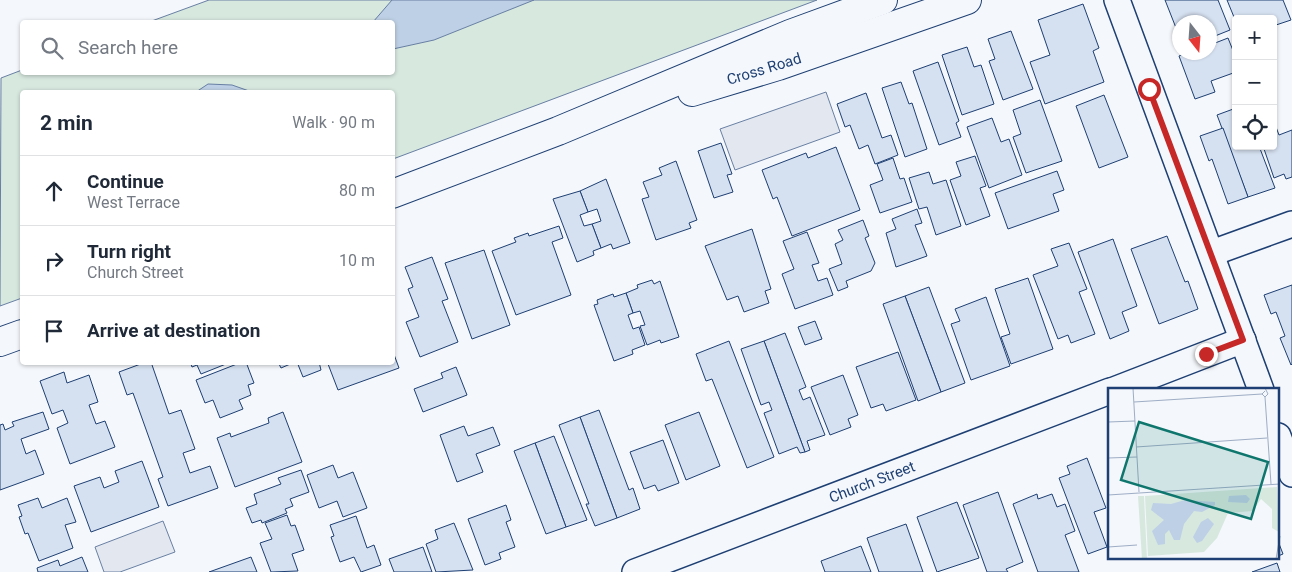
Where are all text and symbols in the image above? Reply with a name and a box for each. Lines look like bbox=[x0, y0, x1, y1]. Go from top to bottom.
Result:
north arrow bbox=[1172, 15, 1217, 60]
map controls bbox=[1232, 15, 1277, 150]
button: + bbox=[1232, 15, 1277, 60]
search box bbox=[20, 20, 395, 75]
icon: search bbox=[38, 34, 66, 62]
text: Search here bbox=[78, 36, 178, 59]
street label: Cross Road bbox=[725, 49, 803, 89]
button: − bbox=[1232, 60, 1277, 105]
route start bbox=[1138, 78, 1161, 101]
button: locate bbox=[1232, 105, 1277, 150]
text: 2 min bbox=[40, 111, 93, 135]
text: Walk · 90 m bbox=[292, 113, 375, 132]
text: Continue bbox=[87, 170, 164, 193]
icon: ahead bbox=[40, 177, 68, 205]
text: 80 m bbox=[339, 181, 375, 200]
text: West Terrace bbox=[87, 193, 180, 212]
text: Turn right bbox=[87, 240, 171, 263]
icon: right bbox=[40, 247, 68, 275]
text: 10 m bbox=[339, 251, 375, 270]
text: Church Street bbox=[87, 263, 184, 282]
icon: arrive bbox=[40, 317, 68, 345]
text: Arrive at destination bbox=[87, 319, 260, 342]
route end bbox=[1195, 343, 1218, 366]
inset map bbox=[1108, 388, 1280, 560]
street label: Church Street bbox=[826, 457, 918, 507]

